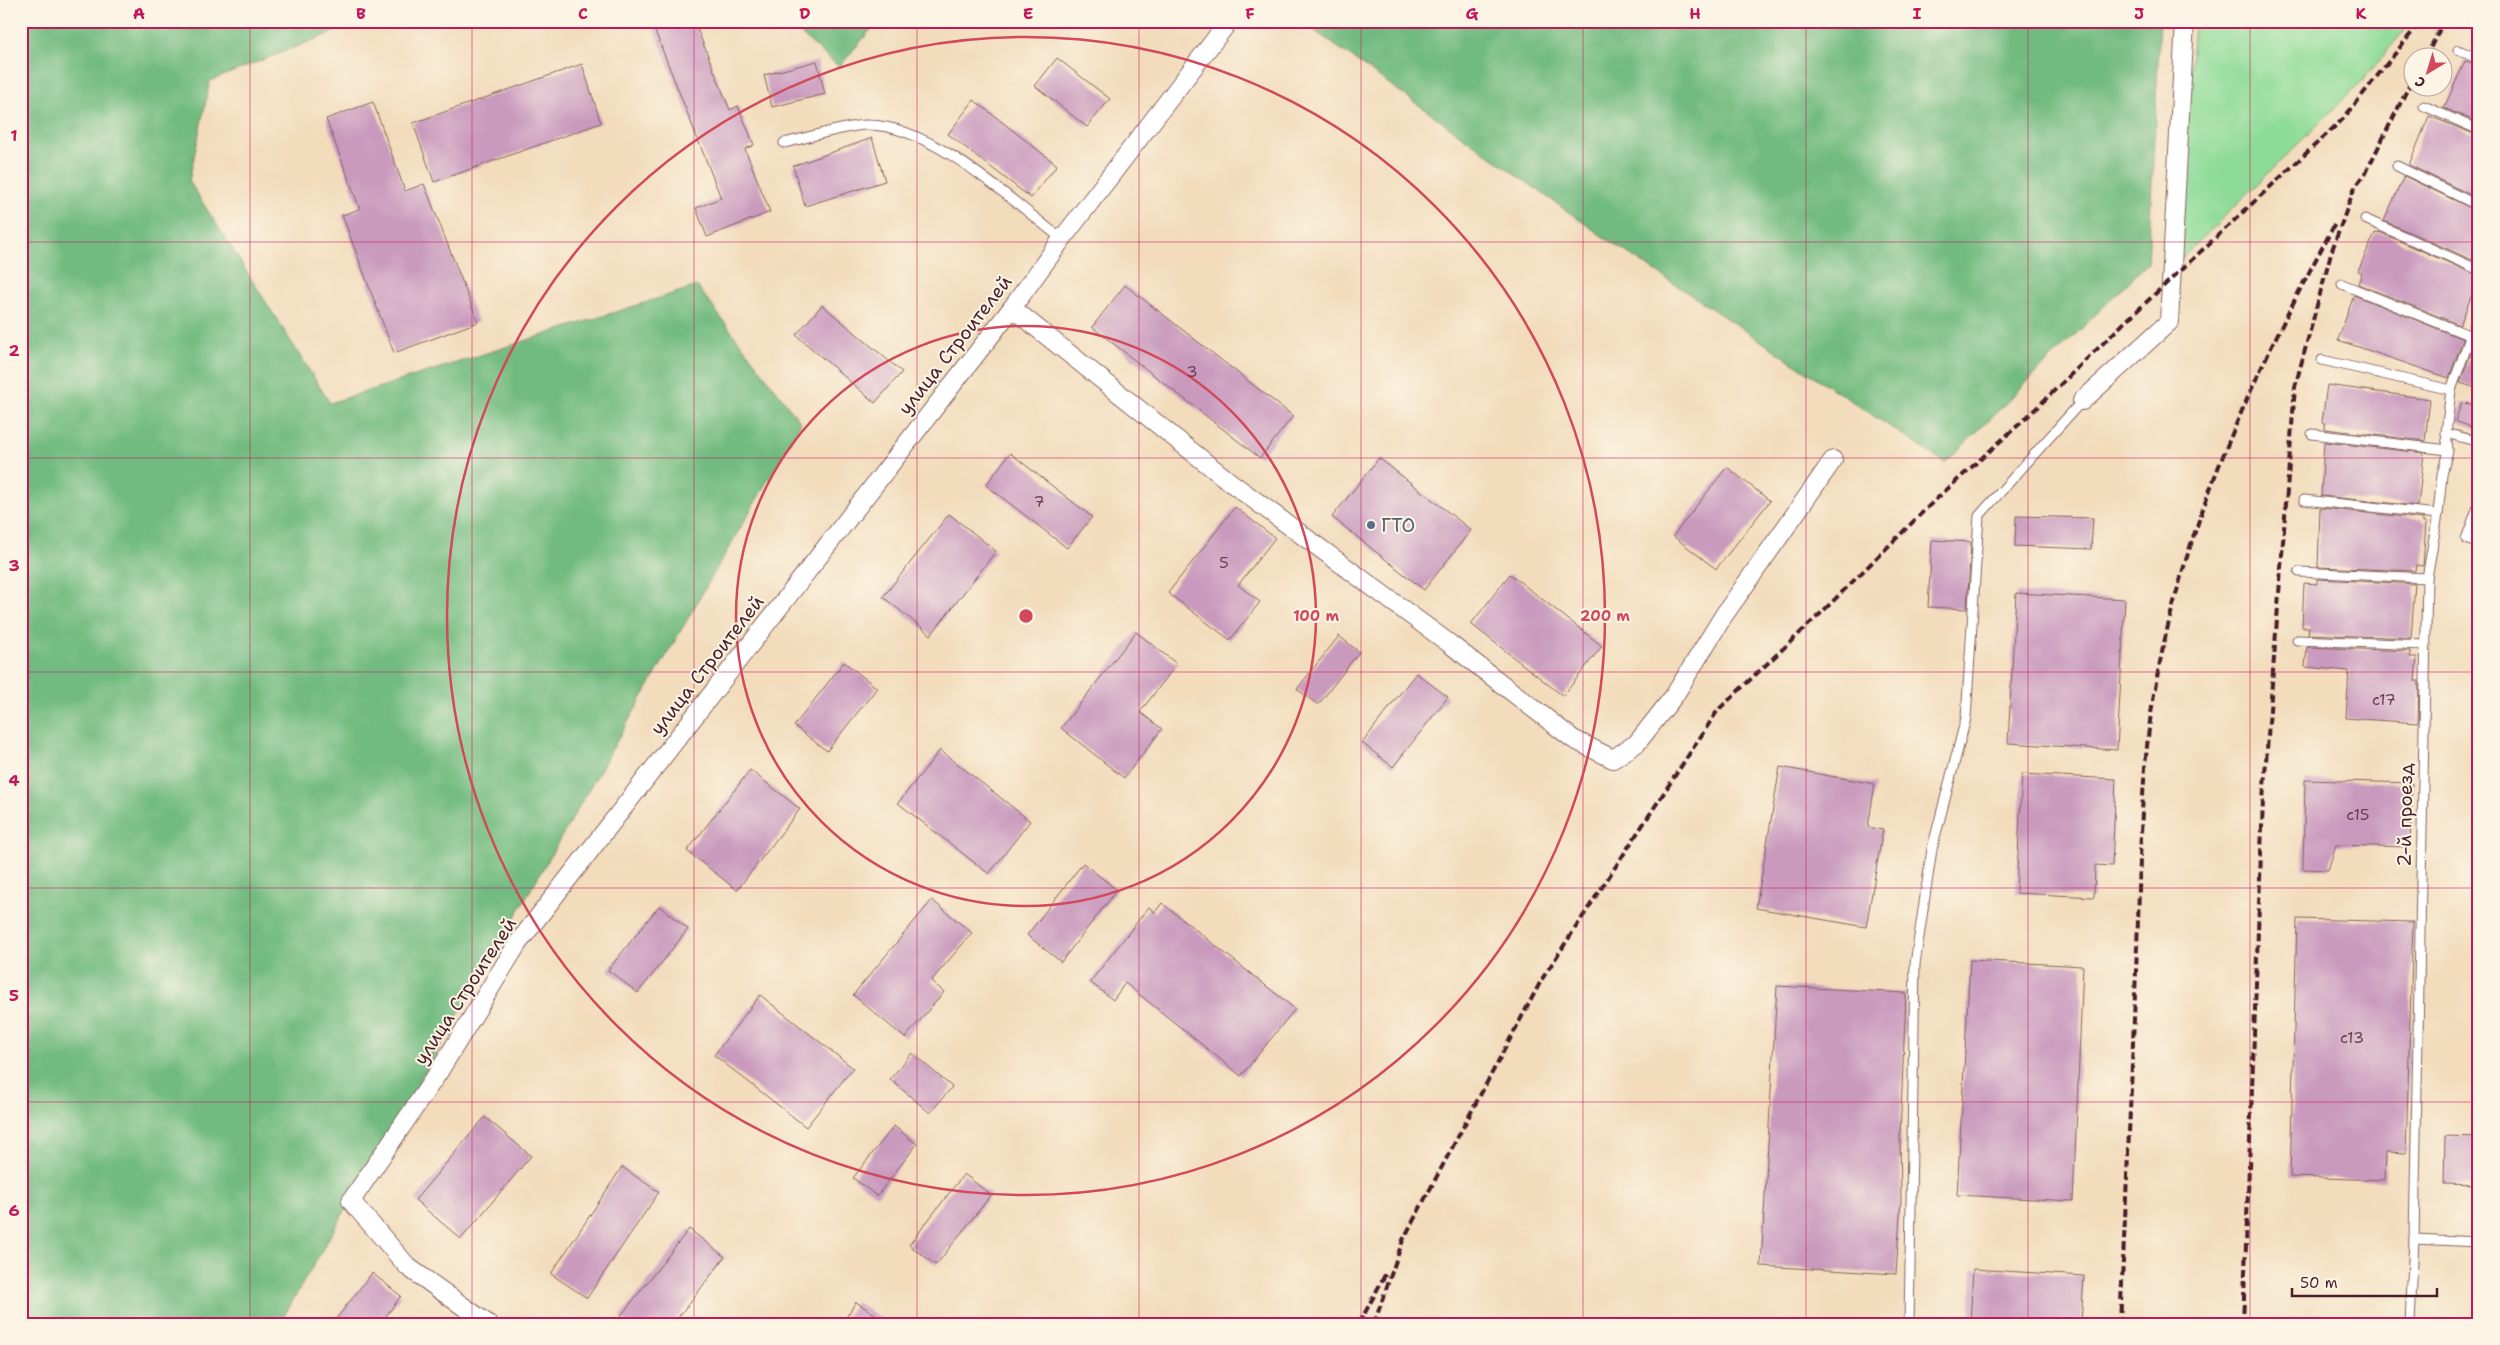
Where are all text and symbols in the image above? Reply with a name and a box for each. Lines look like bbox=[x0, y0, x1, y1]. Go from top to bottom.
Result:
text: A bbox=[133, 3, 145, 24]
text: B bbox=[356, 3, 366, 24]
text: C bbox=[578, 3, 588, 24]
text: D bbox=[799, 3, 811, 24]
text: E bbox=[1023, 3, 1033, 24]
text: F bbox=[1245, 3, 1255, 24]
text: G bbox=[1466, 3, 1479, 24]
text: H bbox=[1689, 3, 1701, 24]
text: I bbox=[1913, 3, 1922, 24]
text: J bbox=[2134, 3, 2144, 24]
text: K bbox=[2356, 3, 2367, 24]
north arrow bbox=[2402, 48, 2452, 98]
text: С bbox=[2411, 73, 2429, 92]
text: 1 bbox=[10, 125, 18, 146]
street label: улица Строителей bbox=[893, 270, 1017, 420]
text: 2 bbox=[8, 340, 20, 361]
house number: 3 bbox=[1186, 361, 1198, 382]
house number: 7 bbox=[1033, 491, 1045, 512]
place label: ГТО bbox=[1381, 513, 1415, 538]
marker: ГТО bbox=[1365, 519, 1377, 531]
house number: 5 bbox=[1219, 552, 1229, 573]
text: 3 bbox=[8, 555, 20, 576]
street label: улица Строителей bbox=[645, 590, 769, 740]
text: 100 m bbox=[1293, 606, 1339, 626]
text: 200 m bbox=[1580, 606, 1630, 626]
centre of rings bbox=[1017, 607, 1035, 625]
house number: с17 bbox=[2372, 689, 2396, 710]
street label: 2-й проезд bbox=[2392, 763, 2418, 867]
text: 4 bbox=[8, 770, 20, 791]
house number: с15 bbox=[2346, 804, 2370, 825]
street label: улица Строителей bbox=[408, 913, 522, 1069]
text: 5 bbox=[9, 985, 19, 1006]
house number: с13 bbox=[2340, 1027, 2364, 1048]
text: 6 bbox=[8, 1200, 20, 1221]
scale bar bbox=[2292, 1265, 2438, 1297]
text: 50 m bbox=[2300, 1273, 2338, 1293]

